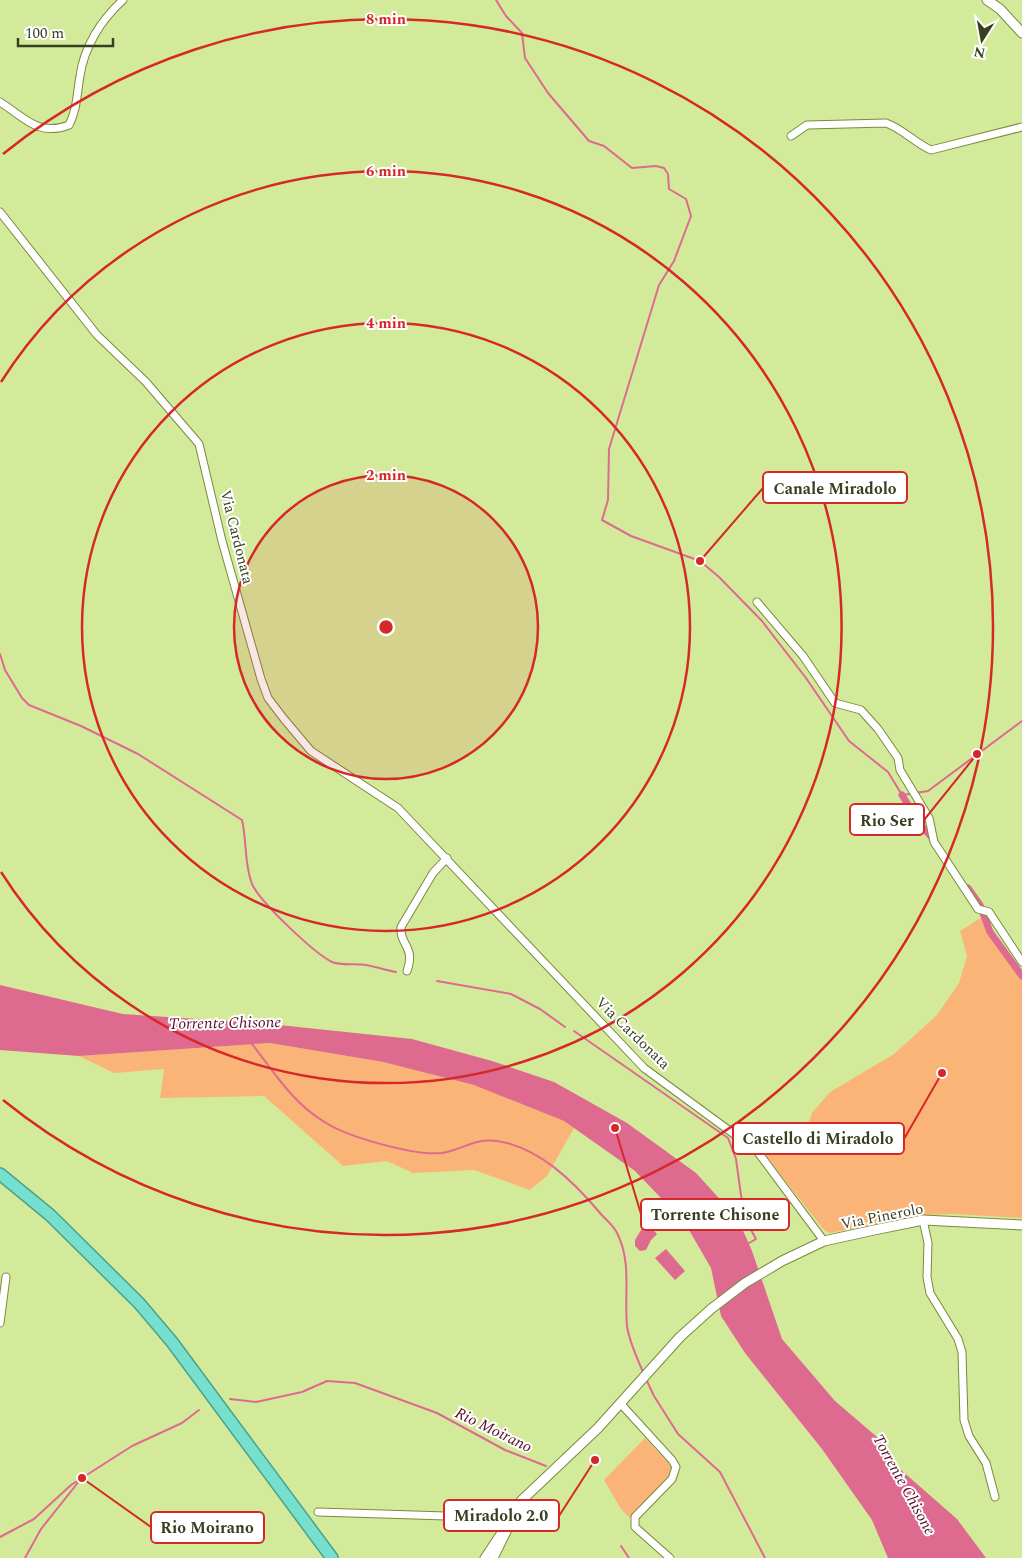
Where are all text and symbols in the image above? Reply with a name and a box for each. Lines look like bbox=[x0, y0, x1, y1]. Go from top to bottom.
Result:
text: 8 min bbox=[366, 8, 406, 31]
scale bar bbox=[18, 15, 112, 47]
north arrow bbox=[957, 15, 1007, 65]
text: 100 m bbox=[25, 22, 64, 45]
text: N bbox=[972, 41, 987, 64]
text: 6 min bbox=[366, 160, 406, 183]
text: 4 min bbox=[366, 312, 406, 335]
text: 2 min bbox=[366, 464, 406, 487]
callout: Canale Miradolo bbox=[763, 472, 907, 503]
text: Canale Miradolo bbox=[773, 477, 897, 501]
street label: Via Cardonata bbox=[214, 488, 259, 587]
centre of rings bbox=[377, 618, 395, 636]
callout: Rio Ser bbox=[850, 804, 924, 835]
text: Rio Ser bbox=[860, 809, 914, 833]
street label: Via Cardonata bbox=[590, 992, 676, 1075]
water label: Torrente Chisone bbox=[169, 1010, 281, 1036]
callout: Castello di Miradolo bbox=[733, 1123, 904, 1154]
text: Castello di Miradolo bbox=[743, 1127, 894, 1151]
street label: Via Pinerolo bbox=[839, 1197, 925, 1236]
callout: Torrente Chisone bbox=[641, 1199, 789, 1230]
text: Torrente Chisone bbox=[651, 1203, 779, 1227]
water label: Rio Moirano bbox=[451, 1401, 536, 1459]
water label: Torrente Chisone bbox=[866, 1429, 942, 1539]
callout: Miradolo 2.0 bbox=[444, 1500, 559, 1531]
text: Miradolo 2.0 bbox=[454, 1504, 548, 1528]
callout: Rio Moirano bbox=[151, 1512, 264, 1543]
text: Rio Moirano bbox=[160, 1516, 254, 1540]

